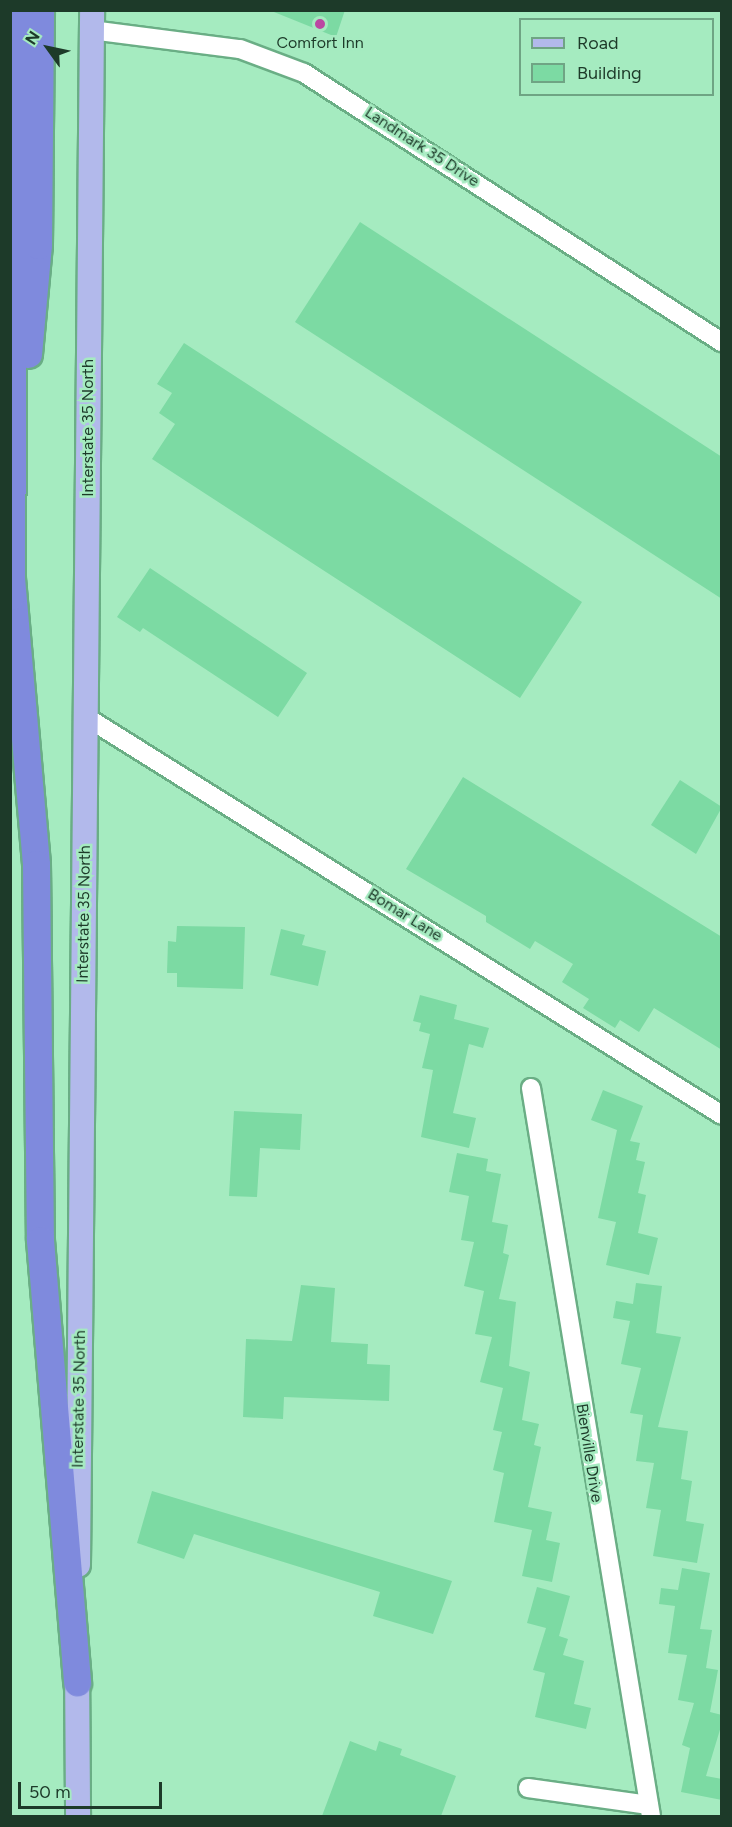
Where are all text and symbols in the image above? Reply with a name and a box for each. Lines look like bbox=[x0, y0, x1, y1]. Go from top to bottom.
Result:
marker: Comfort Inn bbox=[313, 17, 327, 31]
north arrow bbox=[18, 18, 78, 78]
legend bbox=[519, 18, 714, 96]
text: N bbox=[21, 28, 44, 48]
text: Road bbox=[577, 32, 618, 54]
place label: Comfort Inn bbox=[276, 33, 364, 53]
text: Building bbox=[577, 62, 642, 84]
street label: Landmark 35 Drive bbox=[361, 103, 483, 191]
street label: Interstate 35 North bbox=[78, 359, 98, 497]
street label: Interstate 35 North bbox=[73, 845, 95, 983]
street label: Bomar Lane bbox=[364, 885, 446, 945]
street label: Interstate 35 North bbox=[68, 1330, 90, 1468]
street label: Bienville Drive bbox=[572, 1402, 606, 1504]
scale bar bbox=[21, 1770, 165, 1808]
text: 50 m bbox=[29, 1781, 71, 1803]

